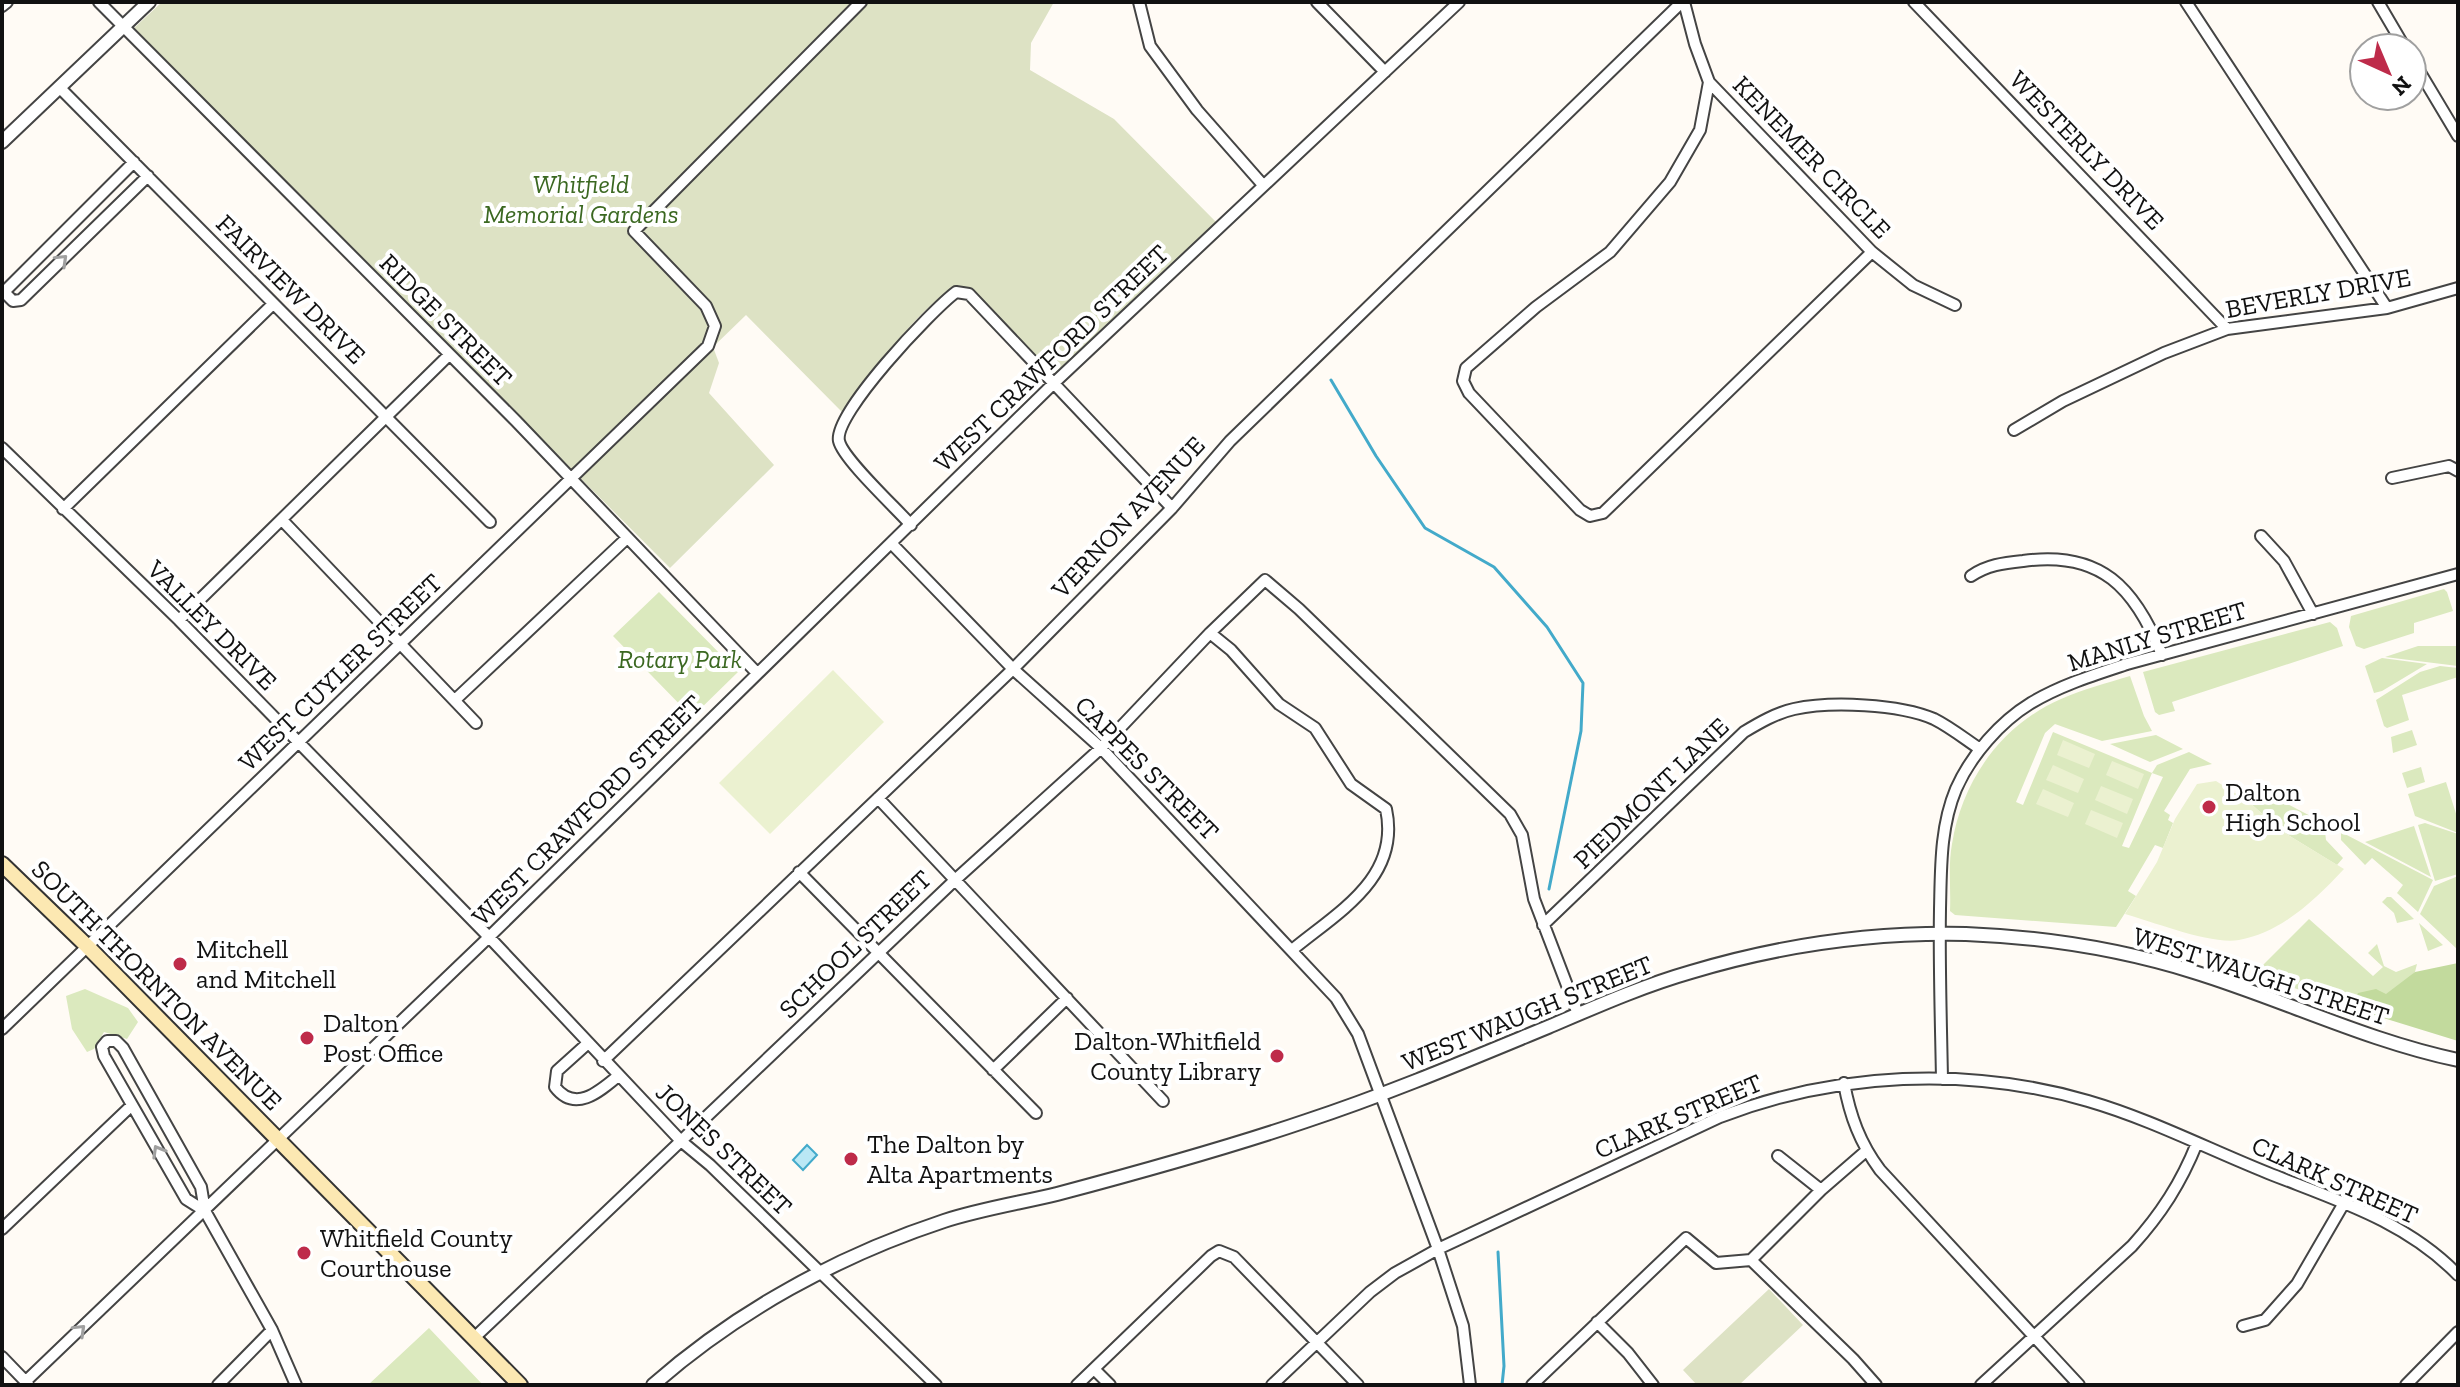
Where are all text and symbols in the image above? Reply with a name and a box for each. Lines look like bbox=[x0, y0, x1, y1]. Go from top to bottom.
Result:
north arrow bbox=[2348, 32, 2428, 112]
street label: WESTERLY DRIVE bbox=[2003, 64, 2171, 236]
street label: KENEMER CIRCLE bbox=[1726, 69, 1898, 245]
text: N bbox=[2386, 71, 2417, 102]
park label: Whitfield Memorial Gardens bbox=[483, 168, 679, 230]
street label: FAIRVIEW DRIVE bbox=[210, 208, 372, 370]
street label: WEST CRAWFORD STREET bbox=[927, 238, 1175, 478]
street label: RIDGE STREET bbox=[373, 247, 519, 393]
one-way arrow bbox=[53, 255, 67, 270]
street label: BEVERLY DRIVE bbox=[2223, 261, 2413, 325]
street label: VERNON AVENUE bbox=[1044, 429, 1211, 606]
street label: VALLEY DRIVE bbox=[139, 552, 284, 697]
street label: WEST CUYLER STREET bbox=[232, 567, 448, 777]
street label: MANLY STREET bbox=[2064, 594, 2250, 678]
park label: Rotary Park bbox=[618, 643, 742, 675]
street label: WEST CRAWFORD STREET bbox=[465, 688, 709, 932]
street label: CAPPES STREET bbox=[1068, 689, 1226, 847]
street label: PIEDMONT LANE bbox=[1567, 711, 1735, 875]
place label: Dalton High School bbox=[2225, 776, 2360, 838]
marker: Dalton High School bbox=[2200, 798, 2218, 816]
street label: SOUTH THORNTON AVENUE bbox=[25, 853, 289, 1117]
street label: SCHOOL STREET bbox=[772, 863, 938, 1025]
street label: WEST WAUGH STREET bbox=[2129, 919, 2393, 1033]
place label: Mitchell and Mitchell bbox=[196, 933, 336, 995]
street label: WEST WAUGH STREET bbox=[1397, 948, 1657, 1078]
marker: Mitchell and Mitchell bbox=[171, 955, 189, 973]
place label: Dalton Post Office bbox=[323, 1007, 443, 1069]
place label: Dalton-Whitfield County Library bbox=[1074, 1025, 1262, 1087]
marker: Dalton Post Office bbox=[298, 1029, 316, 1047]
marker: Dalton-Whitfield County Library bbox=[1268, 1047, 1286, 1065]
street label: CLARK STREET bbox=[1589, 1066, 1767, 1166]
street label: JONES STREET bbox=[649, 1076, 799, 1222]
place label: The Dalton by Alta Apartments bbox=[867, 1128, 1053, 1190]
street label: CLARK STREET bbox=[2247, 1129, 2423, 1231]
one-way arrow bbox=[152, 1145, 168, 1160]
marker: The Dalton by Alta Apartments bbox=[842, 1150, 860, 1168]
place label: Whitfield County Courthouse bbox=[320, 1222, 513, 1284]
marker: Whitfield County Courthouse bbox=[295, 1244, 313, 1262]
one-way arrow bbox=[71, 1325, 85, 1339]

